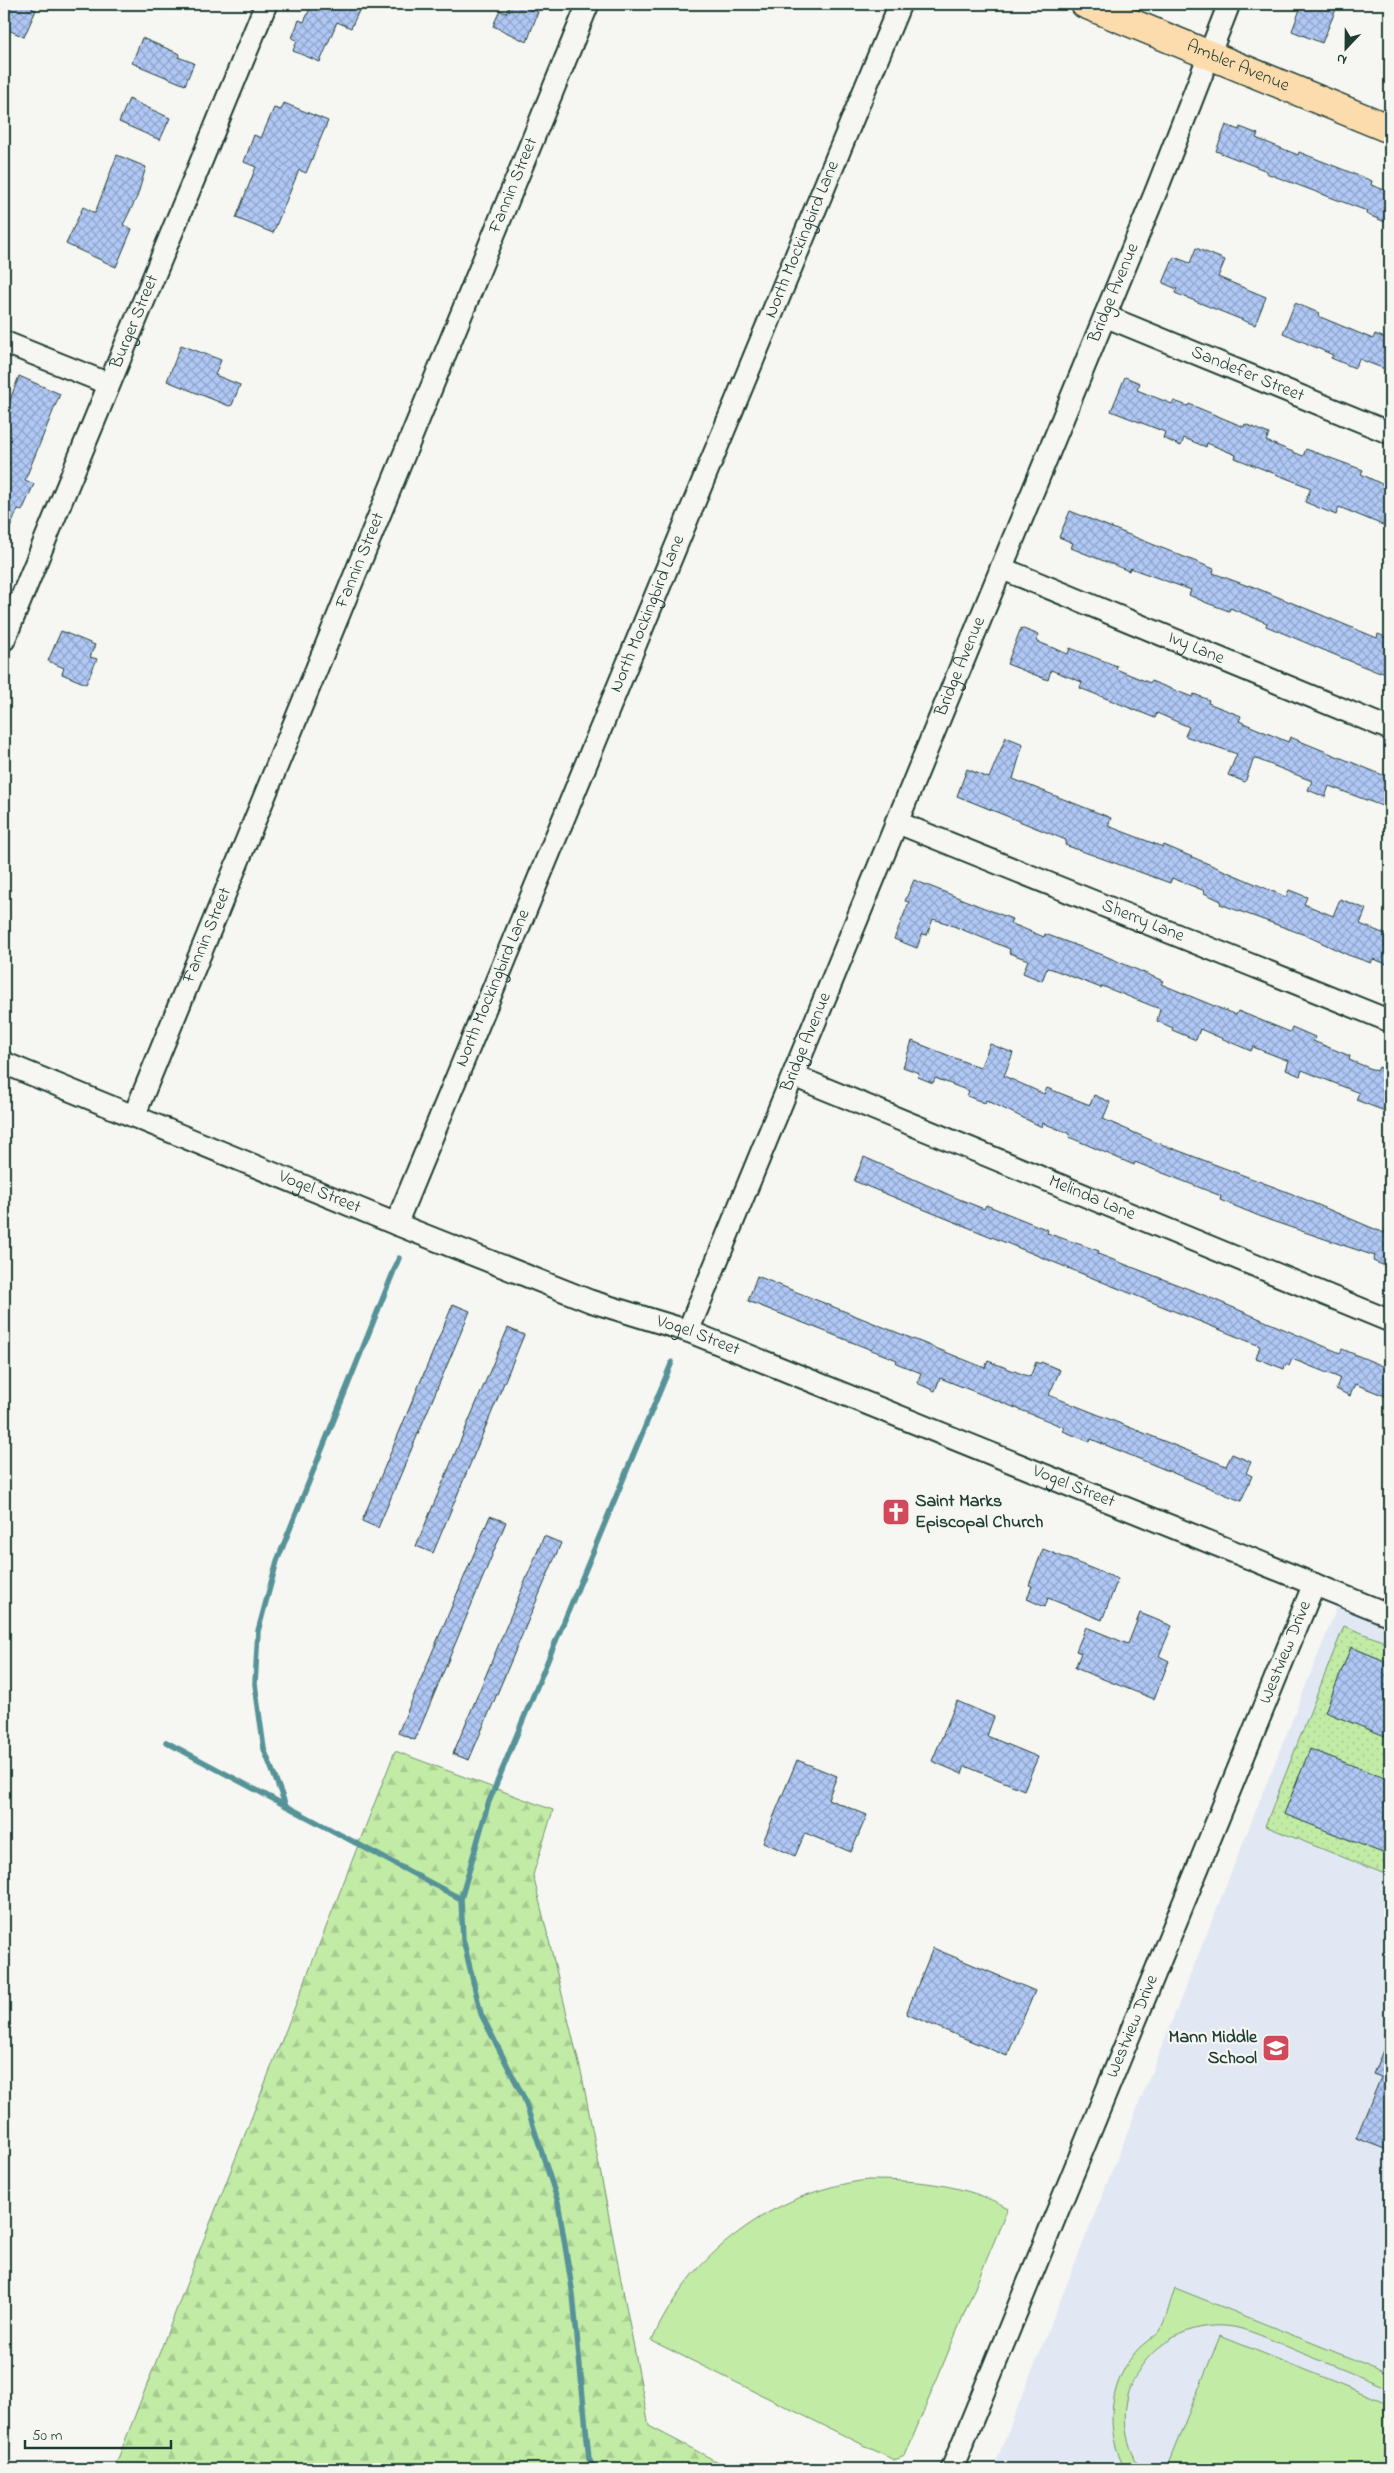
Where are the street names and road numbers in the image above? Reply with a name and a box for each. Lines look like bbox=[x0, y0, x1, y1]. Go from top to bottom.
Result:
street label: Ambler Avenue bbox=[1182, 34, 1294, 100]
street label: Fannin Street bbox=[482, 134, 545, 238]
street label: North Mockingbird Lane bbox=[758, 156, 847, 322]
street label: Bridge Avenue bbox=[1082, 238, 1147, 348]
street label: Burger Street bbox=[104, 271, 166, 374]
street label: Sandefer Street bbox=[1187, 340, 1308, 409]
street label: Fannin Street bbox=[329, 509, 392, 613]
street label: North Mockingbird Lane bbox=[604, 530, 692, 697]
street label: Bridge Avenue bbox=[928, 612, 993, 722]
street label: Ivy Lane bbox=[1164, 625, 1229, 672]
street label: Fannin Street bbox=[176, 884, 239, 988]
street label: Sherry Lane bbox=[1097, 893, 1189, 950]
street label: North Mockingbird Lane bbox=[449, 905, 538, 1071]
street label: Bridge Avenue bbox=[774, 988, 839, 1097]
street label: Vogel Street bbox=[273, 1164, 365, 1221]
street label: Melinda Lane bbox=[1044, 1169, 1140, 1228]
street label: Vogel Street bbox=[652, 1309, 743, 1363]
street label: Vogel Street bbox=[1028, 1458, 1119, 1515]
street label: Westview Drive bbox=[1253, 1596, 1319, 1708]
street label: Westview Drive bbox=[1100, 1970, 1166, 2082]

